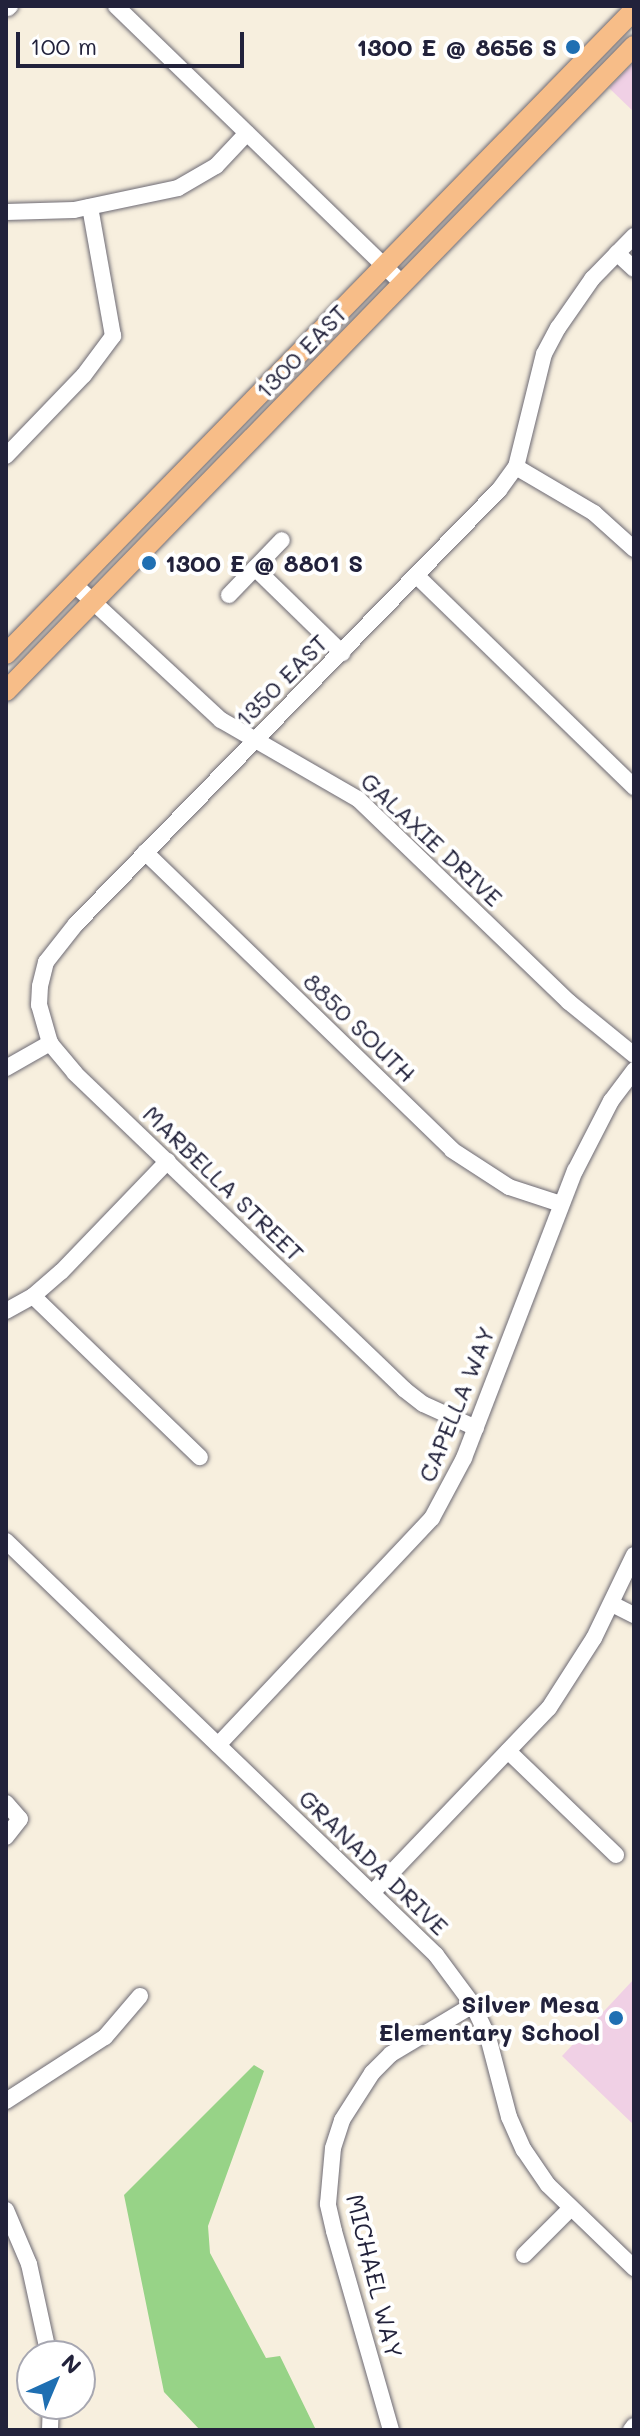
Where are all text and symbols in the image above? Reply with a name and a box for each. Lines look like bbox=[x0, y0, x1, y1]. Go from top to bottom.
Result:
scale bar bbox=[20, 16, 248, 66]
text: 100 m bbox=[30, 30, 97, 61]
place label: 1300 E @ 8656 S bbox=[357, 33, 557, 61]
marker: 1300 E @ 8656 S bbox=[564, 38, 582, 56]
street label: 1300 EAST bbox=[249, 298, 353, 404]
place label: 1300 E @ 8801 S bbox=[165, 549, 363, 577]
marker: 1300 E @ 8801 S bbox=[140, 554, 158, 572]
street label: 1350 EAST bbox=[229, 628, 333, 732]
street label: GALAXIE DRIVE bbox=[355, 766, 509, 912]
street label: 8850 SOUTH bbox=[298, 966, 422, 1088]
street label: MARBELLA STREET bbox=[138, 1099, 310, 1267]
street label: CAPELLA WAY bbox=[412, 1322, 500, 1486]
street label: GRANADA DRIVE bbox=[293, 1783, 455, 1941]
place label: Silver Mesa Elementary School bbox=[378, 1990, 600, 2046]
marker: Silver Mesa Elementary School bbox=[607, 2009, 625, 2027]
street label: MICHAEL WAY bbox=[341, 2191, 409, 2361]
north arrow bbox=[16, 2340, 96, 2420]
text: N bbox=[56, 2348, 88, 2380]

